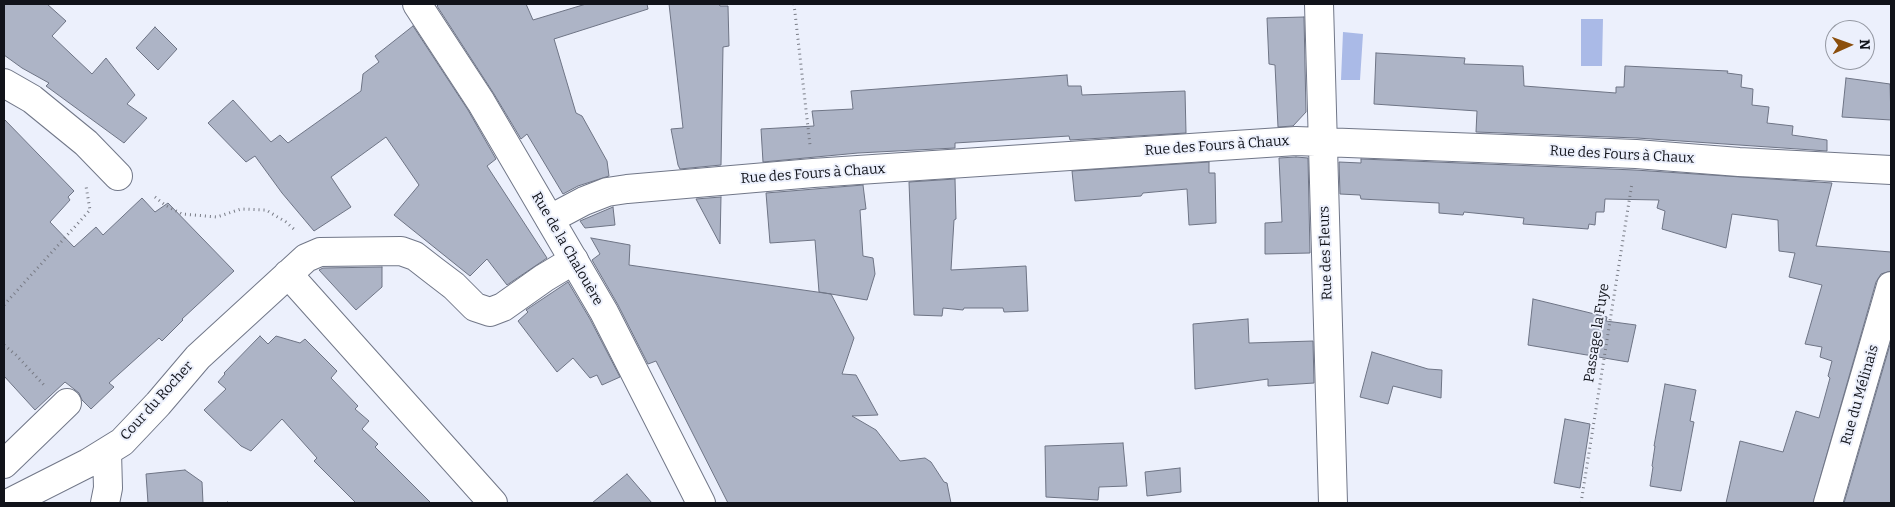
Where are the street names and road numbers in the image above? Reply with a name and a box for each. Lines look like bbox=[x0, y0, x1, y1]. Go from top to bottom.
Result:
street label: Rue des Fours à Chaux bbox=[1144, 133, 1290, 159]
street label: Rue des Fours à Chaux bbox=[1549, 143, 1695, 167]
street label: Rue des Fours à Chaux bbox=[740, 161, 886, 187]
street label: Rue de la Chalouère bbox=[528, 189, 606, 309]
street label: Rue des Fleurs bbox=[1316, 206, 1336, 300]
street label: Passage la Fuye bbox=[1581, 282, 1613, 384]
street label: Rue du Mélinais bbox=[1838, 343, 1882, 447]
street label: Cour du Rocher bbox=[117, 358, 197, 444]

